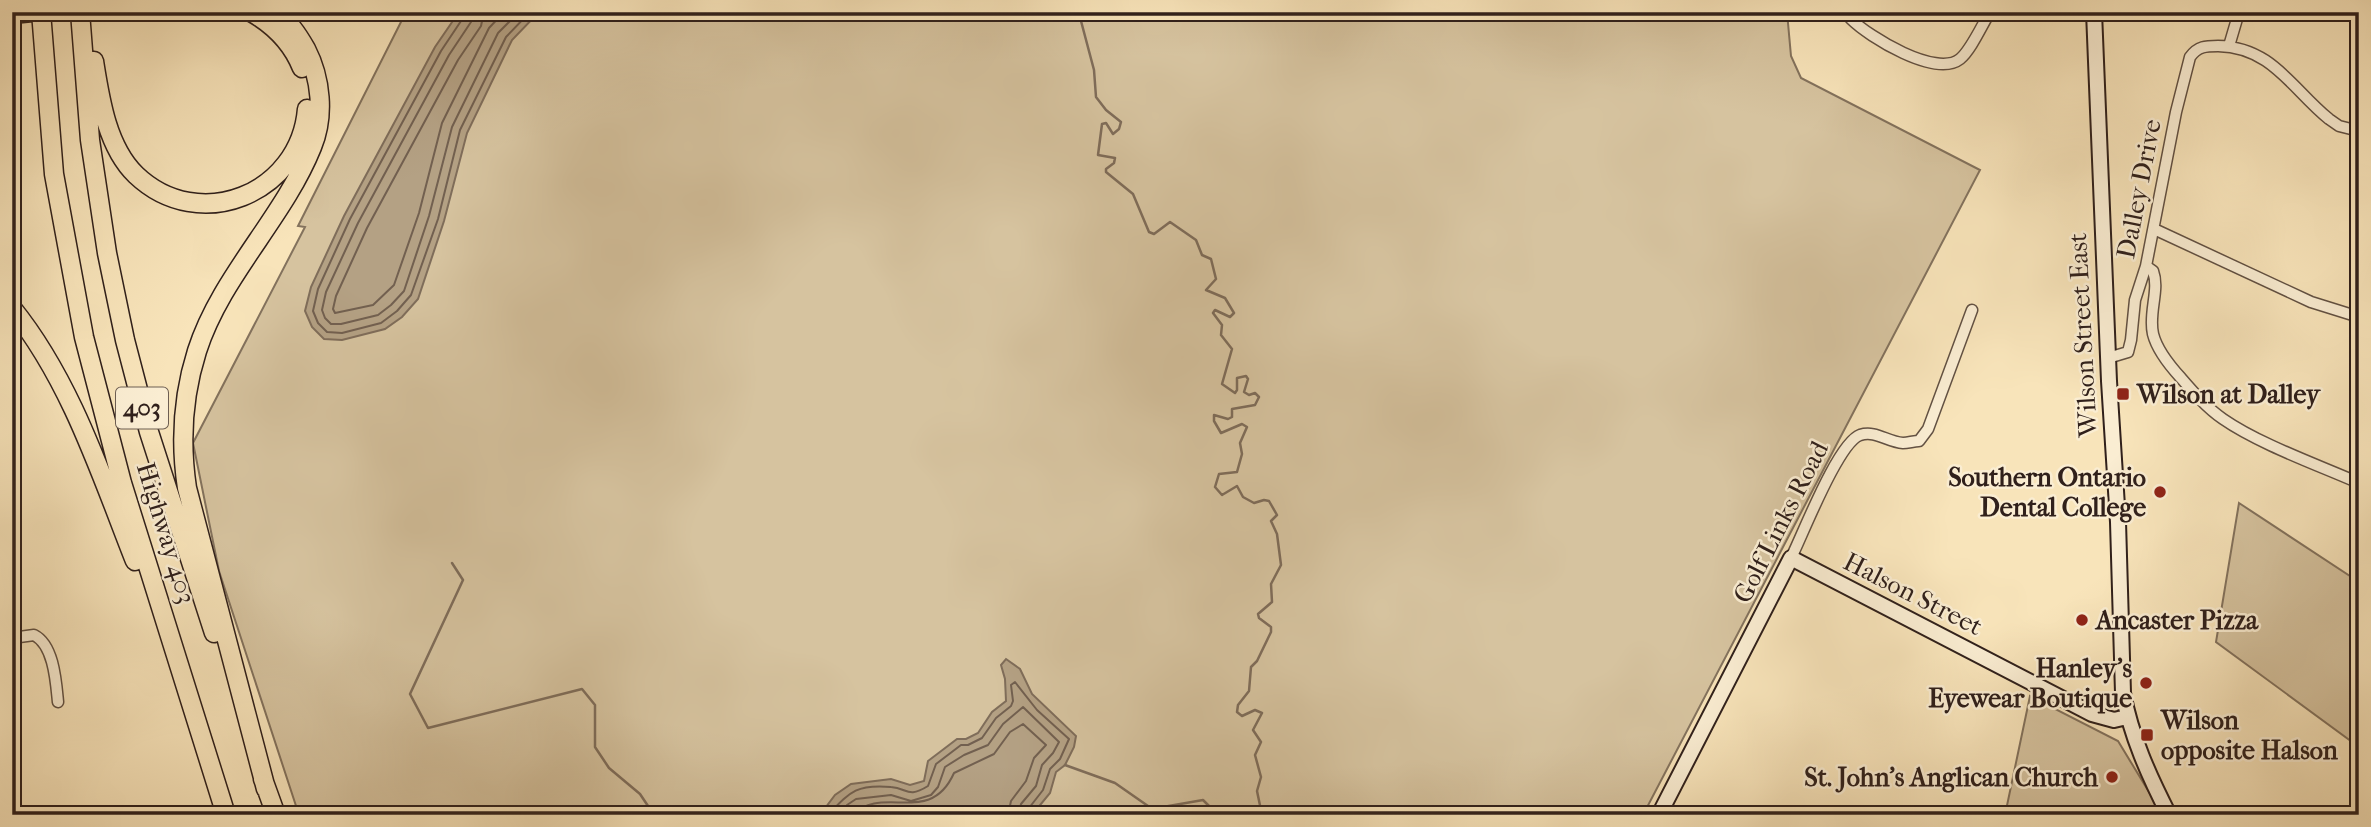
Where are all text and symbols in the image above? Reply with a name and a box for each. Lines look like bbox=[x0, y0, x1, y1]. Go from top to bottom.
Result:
street label: Dalley Drive bbox=[2110, 116, 2168, 261]
street label: Wilson Street East bbox=[2062, 231, 2104, 439]
place label: Wilson at Dalley bbox=[2136, 379, 2322, 410]
marker: Wilson at Dalley bbox=[2115, 386, 2131, 402]
road number: 403 bbox=[116, 388, 168, 428]
street label: Golf Links Road bbox=[1727, 435, 1835, 608]
street label: Highway 403 bbox=[130, 458, 202, 608]
place label: Southern Ontario Dental College bbox=[1948, 462, 2146, 523]
marker: Southern Ontario Dental College bbox=[2152, 484, 2168, 500]
street label: Halson Street bbox=[1838, 546, 1988, 643]
place label: Ancaster Pizza bbox=[2094, 605, 2259, 636]
marker: Ancaster Pizza bbox=[2074, 612, 2090, 628]
place label: Hanley's Eyewear Boutique bbox=[1928, 653, 2132, 714]
marker: Hanley's Eyewear Boutique bbox=[2138, 675, 2154, 691]
place label: Wilson opposite Halson bbox=[2160, 705, 2339, 766]
marker: Wilson opposite Halson bbox=[2139, 727, 2155, 743]
place label: St. John's Anglican Church bbox=[1804, 762, 2098, 793]
marker: St. John's Anglican Church bbox=[2104, 769, 2120, 785]

